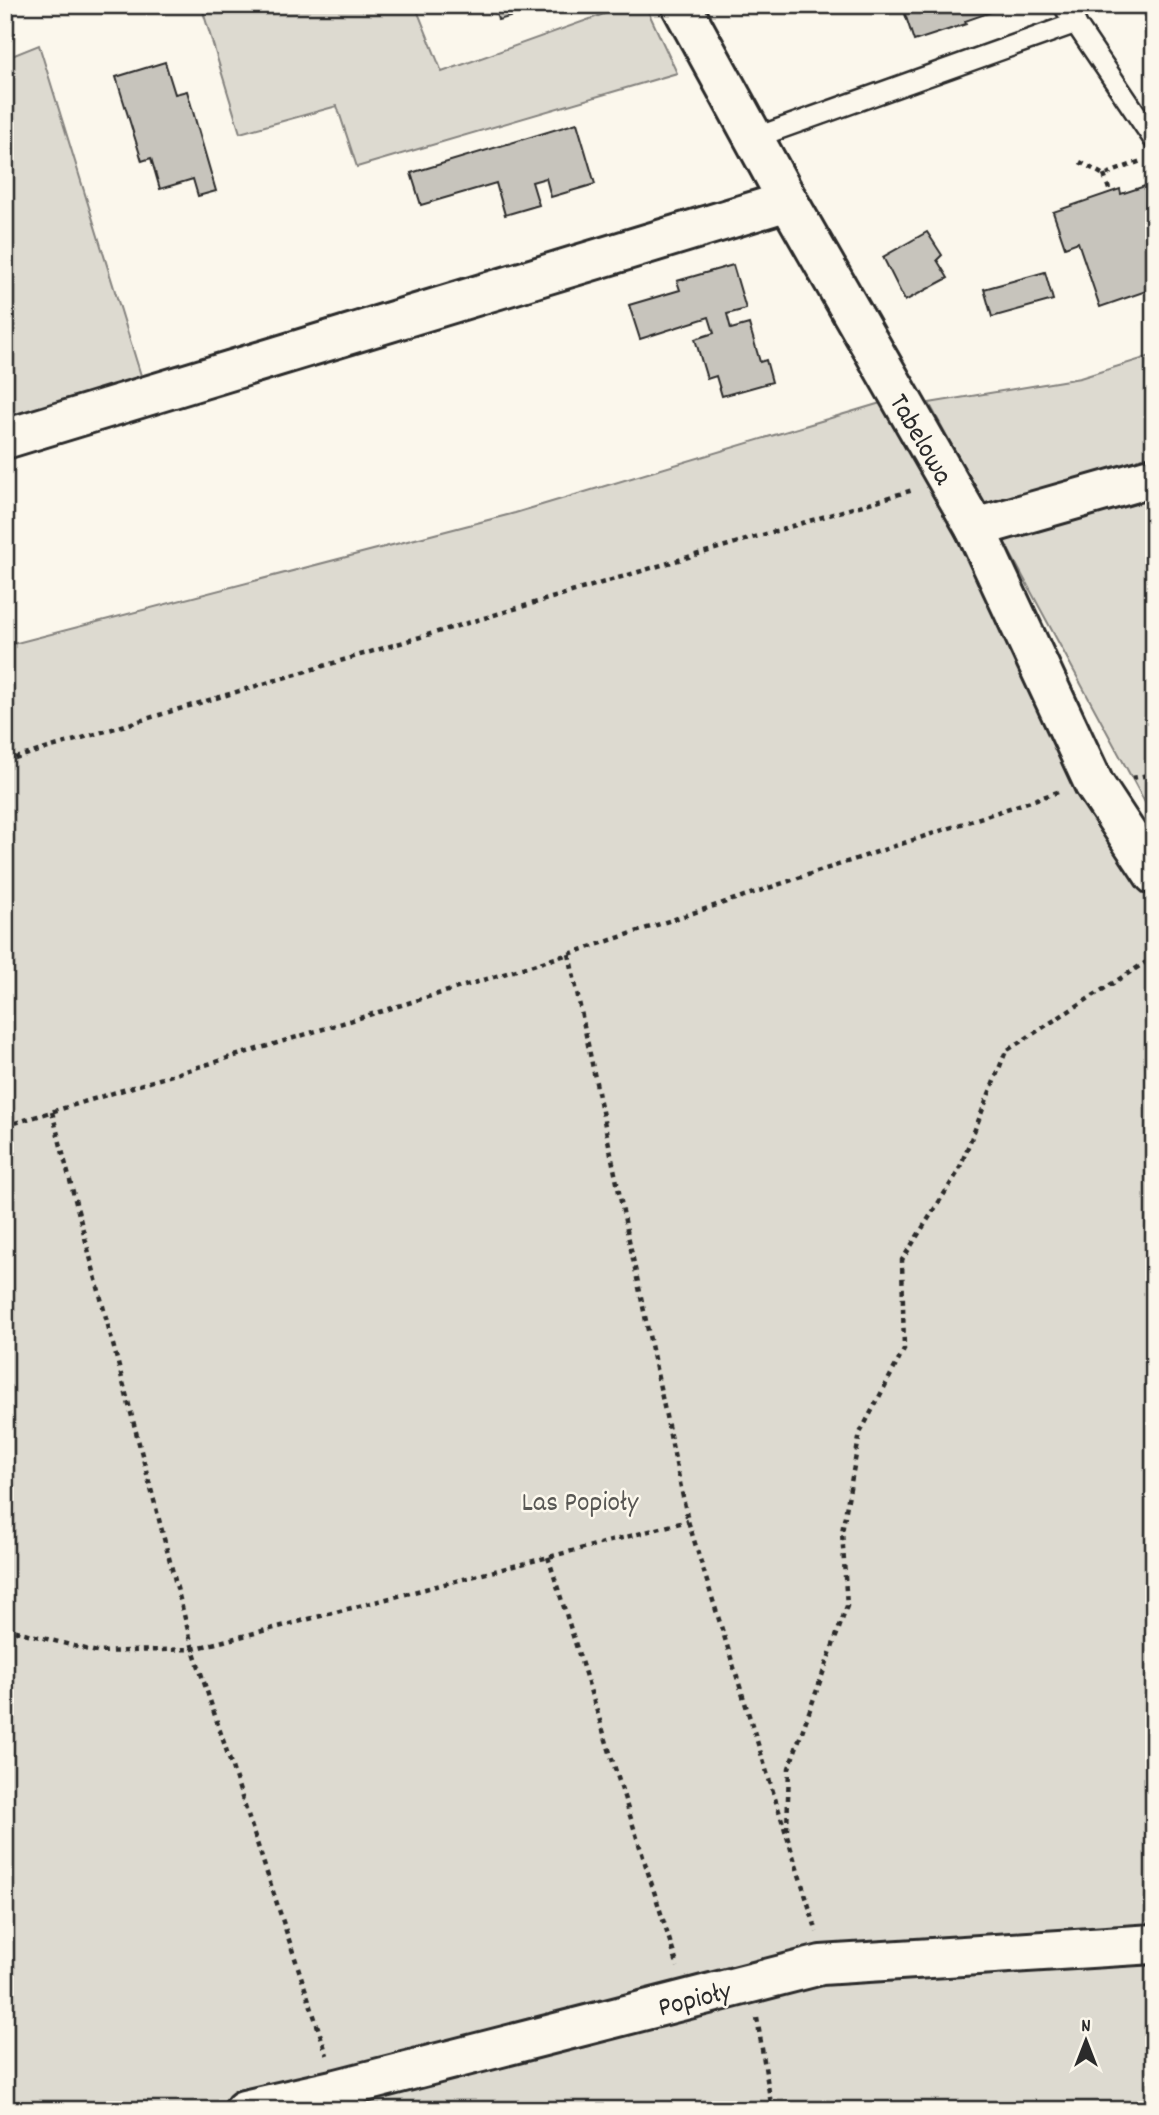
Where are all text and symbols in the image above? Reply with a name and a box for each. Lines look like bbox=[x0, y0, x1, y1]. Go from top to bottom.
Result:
street label: Tabelowa bbox=[877, 388, 961, 494]
park label: Las Popioły bbox=[522, 1485, 639, 1525]
street label: Popioły bbox=[654, 1973, 737, 2030]
north arrow bbox=[1050, 2007, 1120, 2076]
text: N bbox=[1081, 2014, 1091, 2041]

